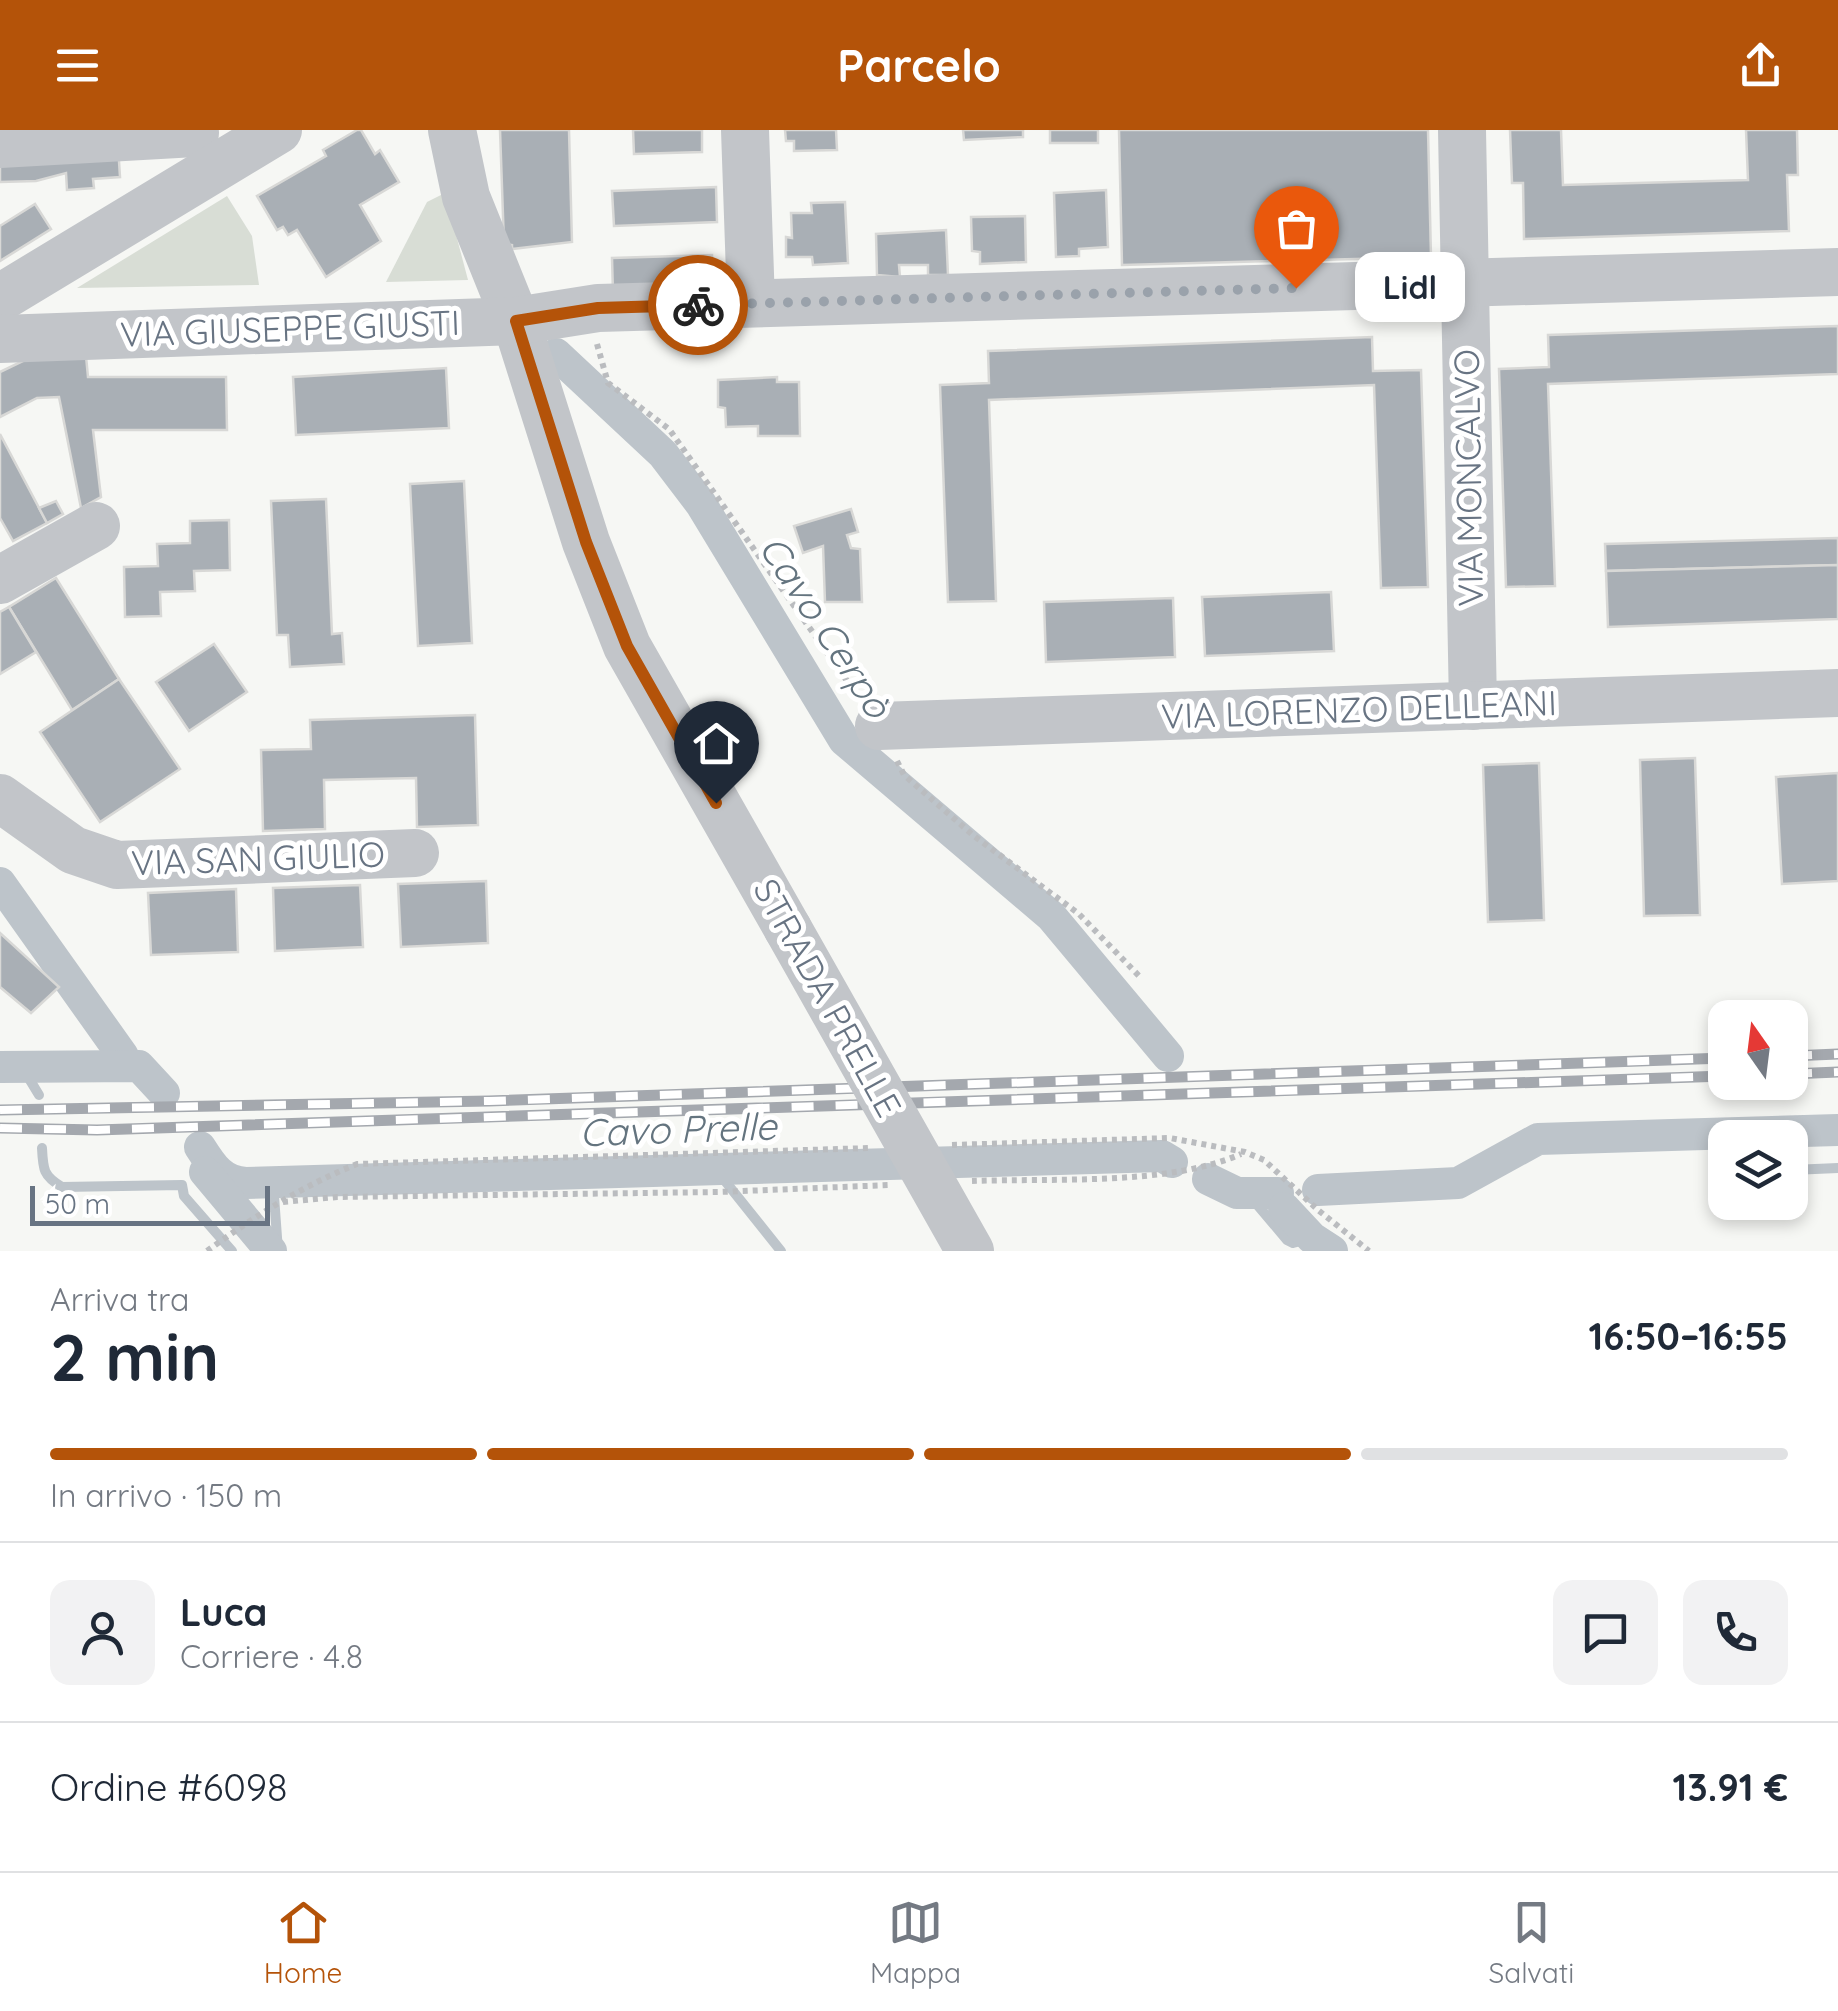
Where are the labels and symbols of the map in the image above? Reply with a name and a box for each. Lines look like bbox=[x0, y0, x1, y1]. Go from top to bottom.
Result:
pin bbox=[1254, 186, 1339, 289]
callout: Lidl bbox=[1356, 253, 1466, 323]
courier bbox=[648, 255, 748, 355]
street label: VIA GIUSEPPE GIUSTI bbox=[119, 300, 461, 356]
street label: VIA MONCALVO bbox=[1444, 349, 1492, 607]
water label: Cavo Cerpò bbox=[749, 526, 904, 728]
street label: VIA LORENZO DELLEANI bbox=[1160, 680, 1558, 738]
pin bbox=[674, 701, 759, 804]
street label: VIA SAN GIULIO bbox=[130, 832, 386, 884]
street label: STRADA PRELLE bbox=[744, 871, 911, 1124]
north arrow bbox=[1708, 1000, 1808, 1100]
water label: Cavo Prelle bbox=[579, 1102, 779, 1156]
scale bar bbox=[30, 1181, 270, 1226]

